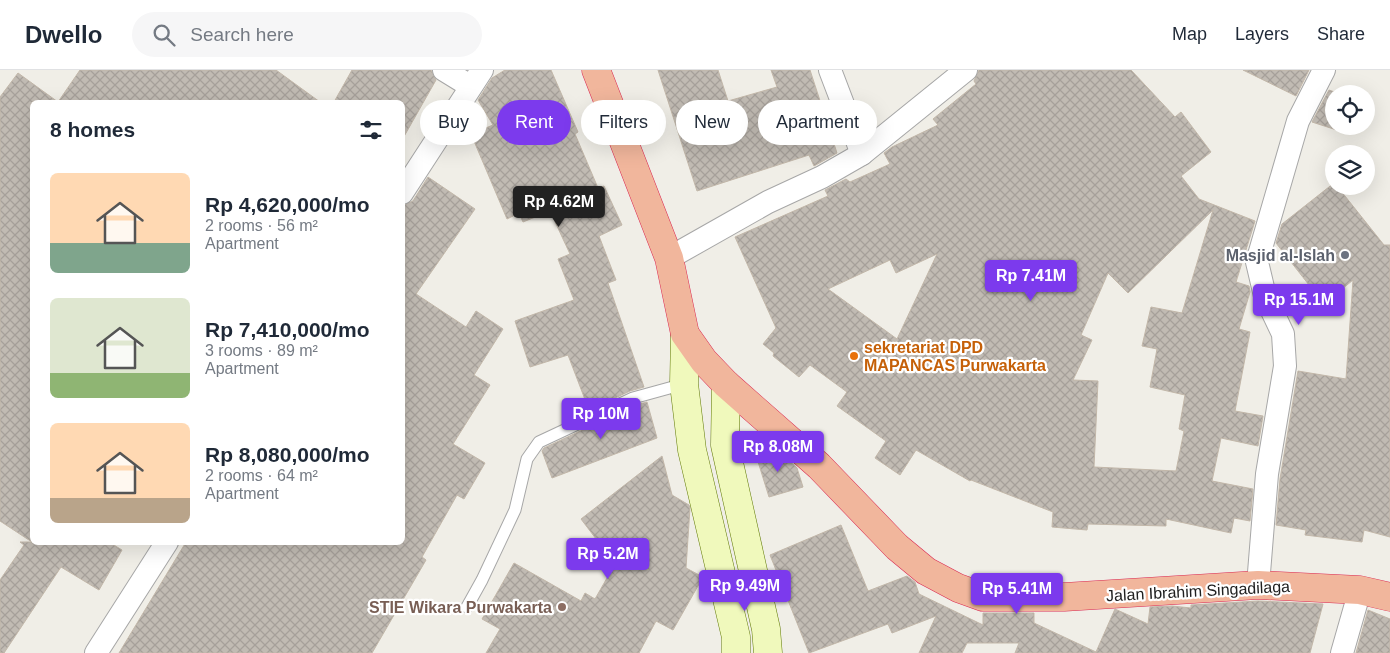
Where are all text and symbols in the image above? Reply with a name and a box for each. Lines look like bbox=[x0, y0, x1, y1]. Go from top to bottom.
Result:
search box bbox=[132, 12, 482, 57]
text: Dwello bbox=[25, 21, 102, 48]
icon: search bbox=[150, 21, 178, 49]
text: Search here bbox=[190, 24, 294, 45]
text: Map bbox=[1172, 24, 1207, 44]
text: Layers bbox=[1235, 24, 1289, 44]
text: Share bbox=[1317, 24, 1365, 44]
map controls bbox=[1325, 85, 1375, 195]
button: locate bbox=[1325, 85, 1375, 135]
chip: Buy bbox=[420, 100, 487, 145]
chip: Rent bbox=[497, 100, 571, 145]
chip: Filters bbox=[581, 100, 666, 145]
chip: New bbox=[676, 100, 748, 145]
chip: Apartment bbox=[758, 100, 877, 145]
icon: filters bbox=[357, 116, 385, 144]
text: 8 homes bbox=[50, 118, 135, 141]
button: layers bbox=[1325, 145, 1375, 195]
pin: Rp 4.62M bbox=[507, 186, 611, 228]
icon: home bbox=[90, 193, 150, 253]
text: Rp 4,620,000/mo bbox=[205, 193, 370, 216]
text: Rp 4.62M bbox=[524, 193, 594, 210]
text: 2 rooms · 56 m² bbox=[205, 217, 318, 234]
text: Apartment bbox=[205, 235, 279, 252]
place label: Masjid al-Islah bbox=[1226, 247, 1335, 264]
marker: Masjid al-Islah bbox=[1339, 249, 1351, 261]
pin: Rp 7.41M bbox=[979, 260, 1083, 302]
text: Rp 7.41M bbox=[996, 267, 1066, 284]
pin: Rp 15.1M bbox=[1247, 284, 1351, 326]
text: Rp 15.1M bbox=[1264, 291, 1334, 308]
icon: home bbox=[90, 318, 150, 378]
text: Rp 7,410,000/mo bbox=[205, 318, 370, 341]
place label: sekretariat DPD MAPANCAS Purwakarta bbox=[864, 339, 1046, 374]
text: 3 rooms · 89 m² bbox=[205, 342, 318, 359]
marker: sekretariat DPD MAPANCAS Purwakarta bbox=[848, 350, 860, 362]
text: Apartment bbox=[205, 360, 279, 377]
pin: Rp 10M bbox=[560, 398, 642, 440]
text: Rp 10M bbox=[573, 405, 629, 422]
pin: Rp 8.08M bbox=[726, 430, 830, 473]
text: Rp 8.08M bbox=[743, 438, 813, 455]
icon: home bbox=[90, 443, 150, 503]
text: Rp 8,080,000/mo bbox=[205, 443, 370, 466]
text: 2 rooms · 64 m² bbox=[205, 467, 318, 484]
text: Apartment bbox=[205, 485, 279, 502]
pin: Rp 5.2M bbox=[562, 538, 654, 580]
text: Rp 5.2M bbox=[577, 545, 639, 562]
pin: Rp 9.49M bbox=[693, 570, 797, 612]
pin: Rp 5.41M bbox=[965, 572, 1069, 615]
text: Rp 9.49M bbox=[710, 577, 780, 594]
street label: Jalan Ibrahim Singadilaga bbox=[1106, 578, 1290, 604]
text: Rp 5.41M bbox=[982, 580, 1052, 597]
place label: STIE Wikara Purwakarta bbox=[369, 599, 552, 616]
marker: STIE Wikara Purwakarta bbox=[556, 601, 568, 613]

